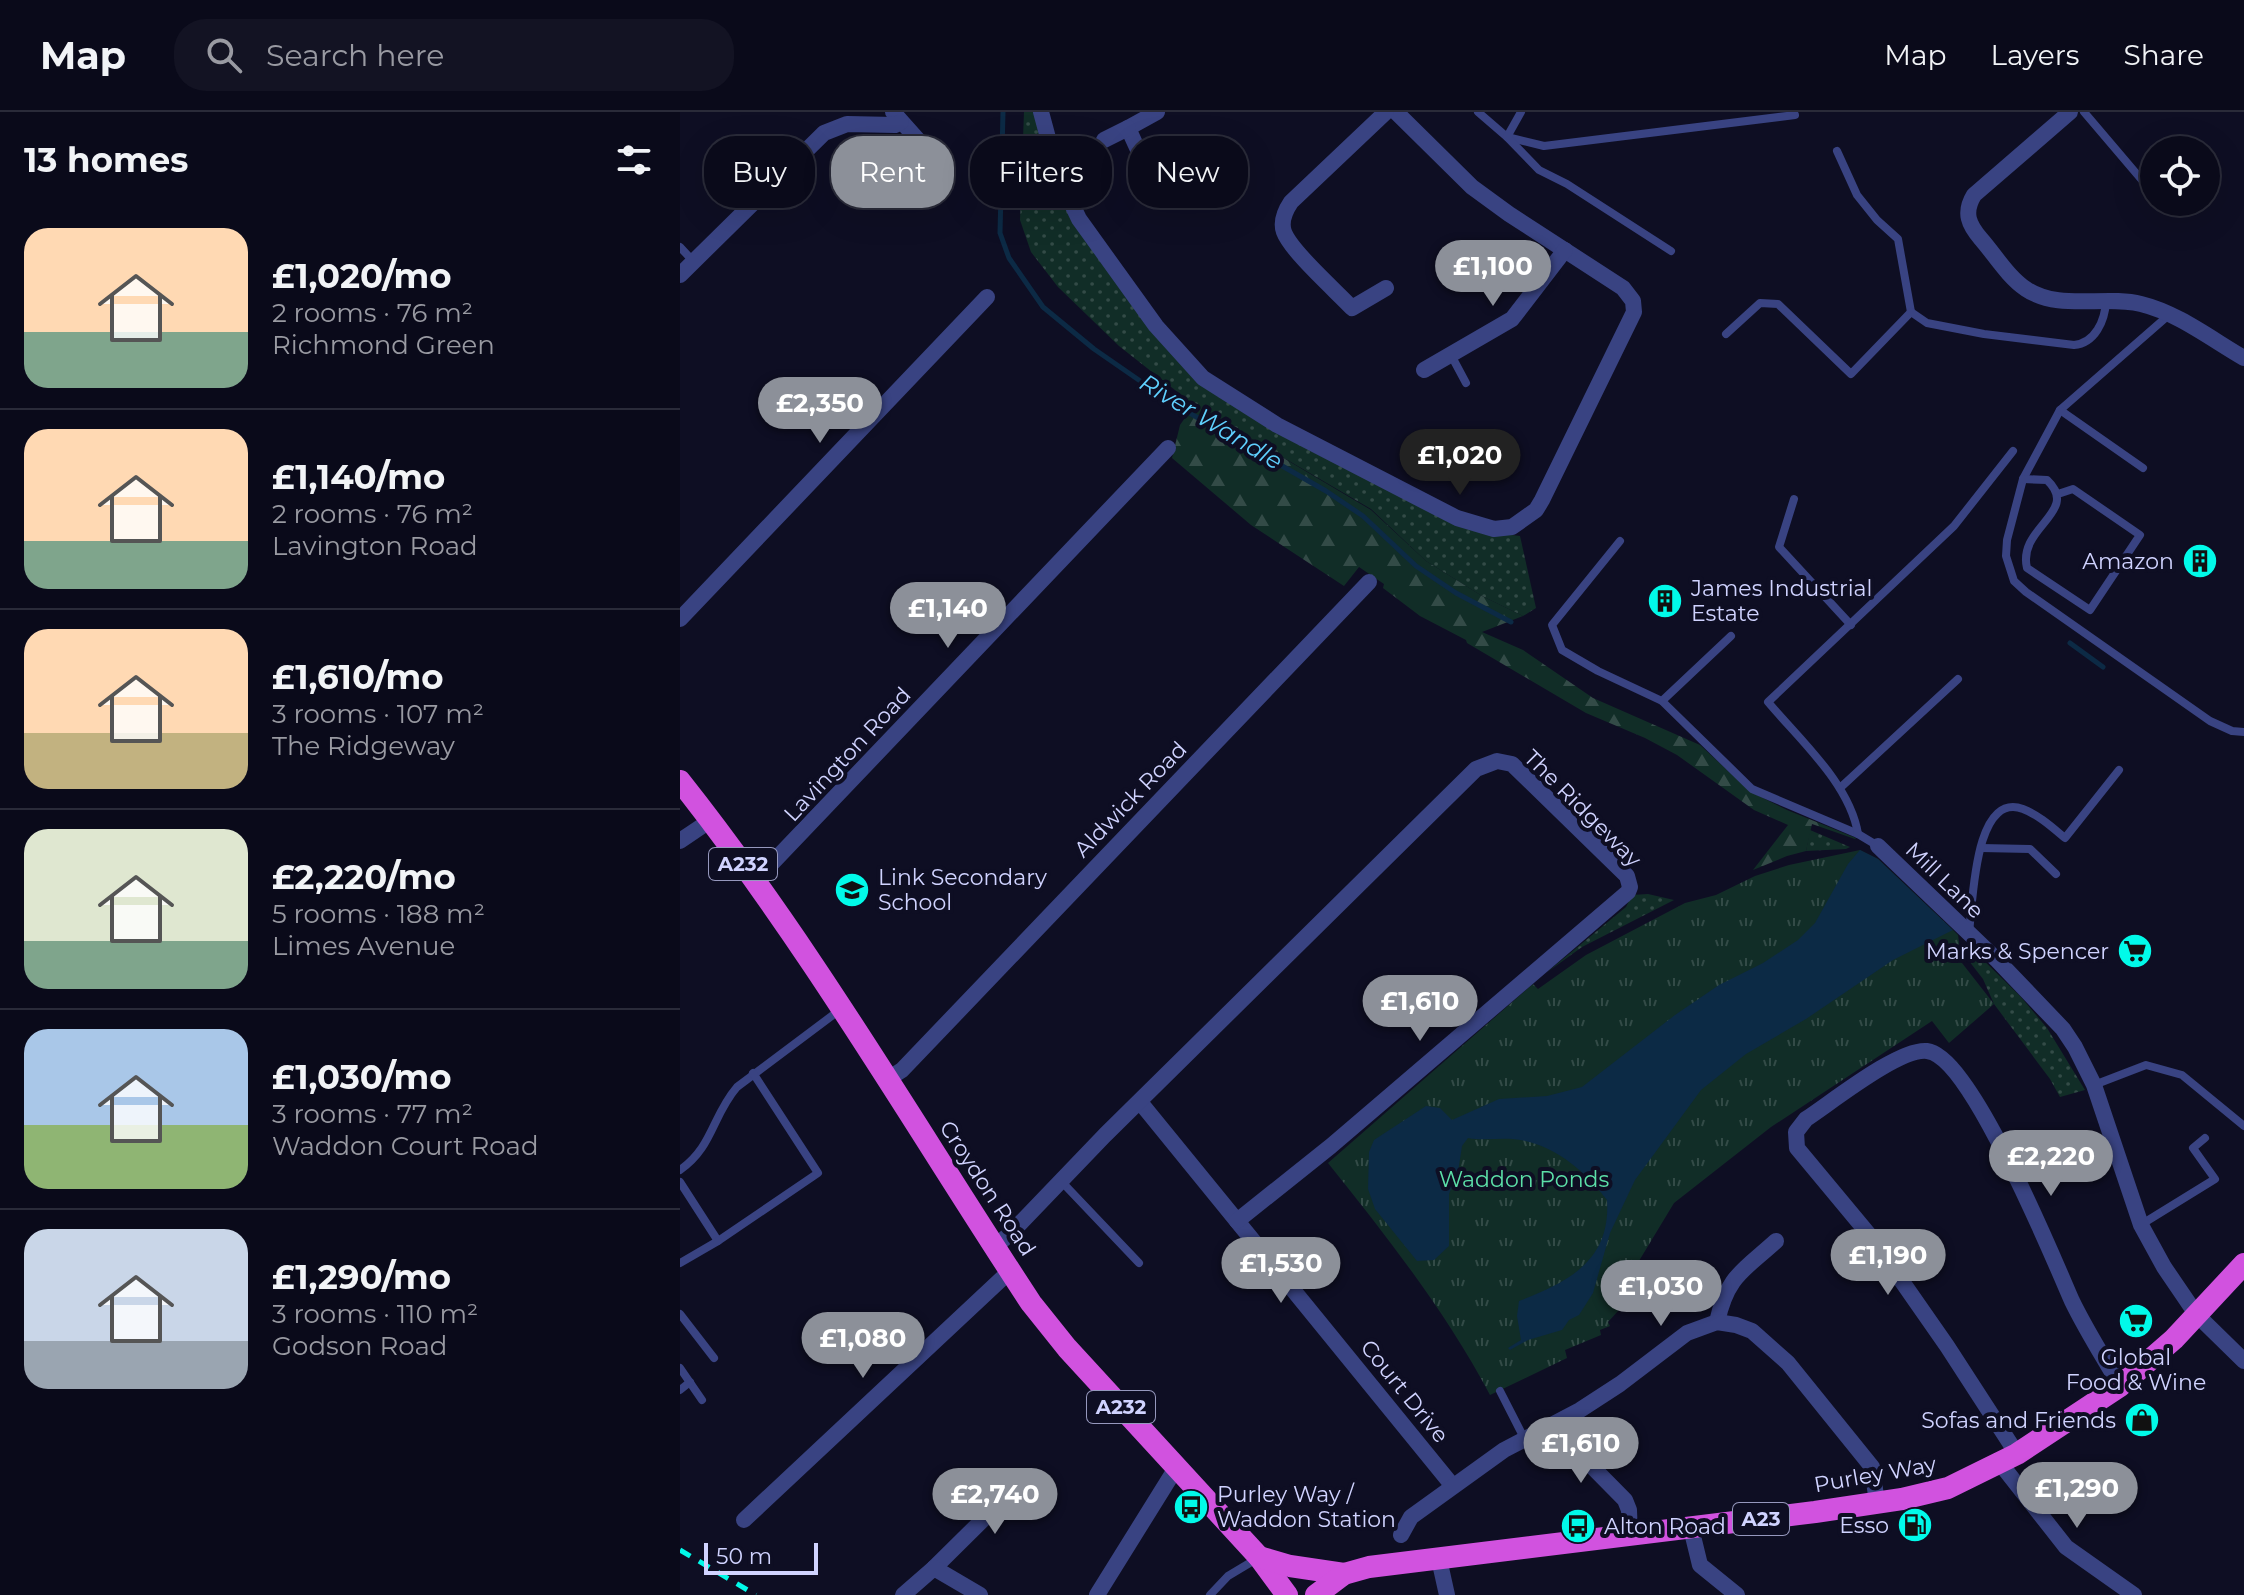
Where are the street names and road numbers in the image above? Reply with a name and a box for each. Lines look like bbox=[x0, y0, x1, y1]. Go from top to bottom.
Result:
street label: Lavington Road bbox=[778, 682, 917, 827]
street label: Aldwick Road bbox=[1068, 736, 1192, 863]
street label: The Ridgeway bbox=[1518, 744, 1647, 873]
street label: Mill Lane bbox=[1900, 836, 1990, 924]
road number: A232 bbox=[709, 848, 777, 880]
street label: Croydon Road bbox=[934, 1115, 1041, 1261]
street label: Court Drive bbox=[1355, 1334, 1454, 1448]
road number: A232 bbox=[1087, 1391, 1155, 1423]
street label: Purley Way bbox=[1812, 1450, 1938, 1499]
road number: A23 bbox=[1733, 1503, 1789, 1535]

